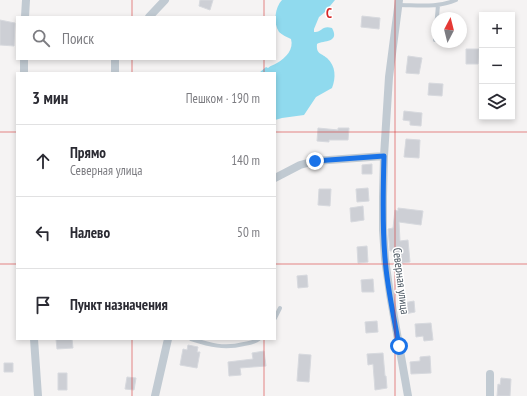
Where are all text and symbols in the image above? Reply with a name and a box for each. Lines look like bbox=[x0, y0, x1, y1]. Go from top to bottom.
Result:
text: C bbox=[326, 5, 332, 22]
north arrow bbox=[431, 12, 467, 48]
map controls bbox=[479, 12, 515, 120]
button: + bbox=[479, 12, 515, 48]
search box bbox=[16, 16, 276, 60]
icon: search bbox=[30, 27, 52, 49]
text: Поиск bbox=[62, 29, 94, 48]
button: − bbox=[479, 48, 515, 84]
button: layers bbox=[479, 84, 515, 120]
text: 3 мин bbox=[32, 87, 68, 109]
text: Пешком · 190 m bbox=[186, 90, 260, 107]
text: Прямо bbox=[70, 143, 106, 162]
icon: ahead bbox=[32, 150, 54, 172]
text: 140 m bbox=[231, 152, 260, 169]
route end bbox=[306, 152, 324, 170]
text: Северная улица bbox=[70, 162, 142, 179]
icon: left bbox=[32, 222, 54, 244]
text: Налево bbox=[70, 223, 110, 242]
text: 50 m bbox=[237, 224, 260, 241]
street label: Северная улица bbox=[390, 247, 413, 315]
icon: arrive bbox=[32, 294, 54, 316]
text: Пункт назначения bbox=[70, 295, 168, 314]
route start bbox=[390, 337, 408, 355]

